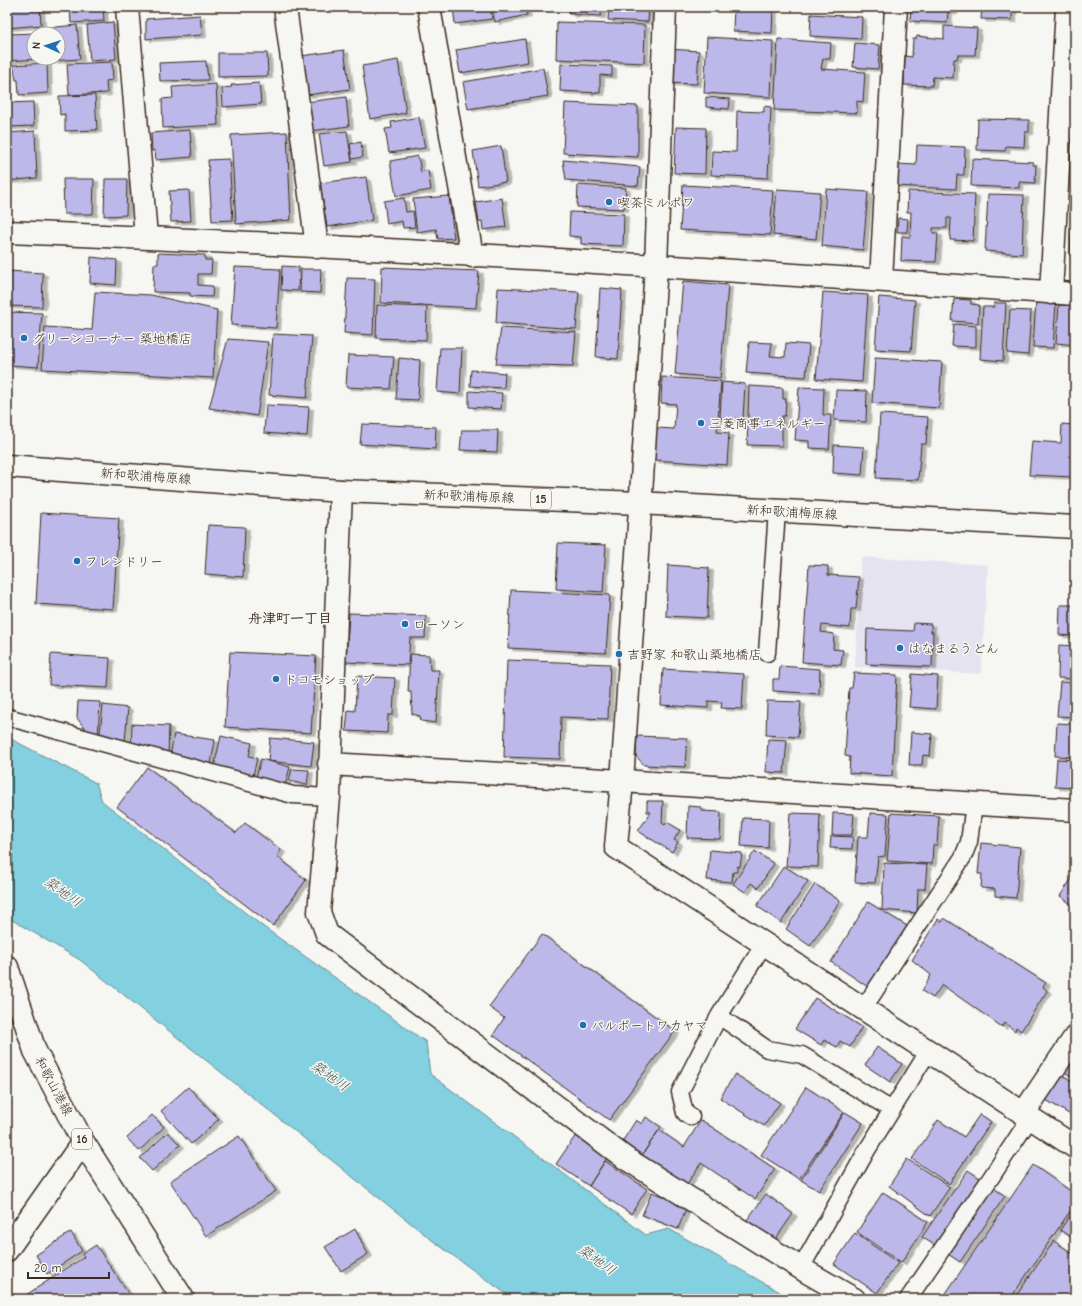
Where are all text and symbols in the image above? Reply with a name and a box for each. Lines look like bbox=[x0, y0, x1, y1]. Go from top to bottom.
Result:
north arrow bbox=[26, 26, 66, 66]
text: N bbox=[30, 42, 43, 49]
place label: 喫茶ミルポワ bbox=[617, 195, 695, 210]
marker: 喫茶ミルポワ bbox=[604, 197, 614, 207]
place label: グリーンコーナー 築地橋店 bbox=[32, 331, 192, 346]
marker: グリーンコーナー 築地橋店 bbox=[19, 333, 29, 343]
place label: 三菱商事エネルギー bbox=[709, 416, 825, 431]
marker: 三菱商事エネルギー bbox=[696, 418, 706, 428]
street label: 新和歌浦梅原線 bbox=[100, 465, 193, 487]
street label: 新和歌浦梅原線 bbox=[423, 487, 516, 505]
road number: 15 bbox=[531, 489, 551, 509]
street label: 新和歌浦梅原線 bbox=[746, 502, 839, 522]
place label: フレンドリー bbox=[85, 554, 163, 569]
marker: フレンドリー bbox=[72, 556, 82, 566]
district label: 舟津町一丁目 bbox=[248, 610, 332, 627]
place label: ローソン bbox=[413, 617, 465, 632]
marker: ローソン bbox=[400, 619, 410, 629]
place label: はなまるうどん bbox=[908, 641, 999, 656]
marker: はなまるうどん bbox=[895, 643, 905, 653]
place label: 吉野家 和歌山築地橋店 bbox=[627, 647, 761, 662]
marker: 吉野家 和歌山築地橋店 bbox=[614, 649, 624, 659]
place label: ドコモショップ bbox=[284, 672, 374, 687]
marker: ドコモショップ bbox=[271, 674, 281, 684]
water label: 築地川 bbox=[41, 873, 85, 911]
place label: パルポートワカヤマ bbox=[591, 1018, 708, 1033]
marker: パルポートワカヤマ bbox=[578, 1020, 588, 1030]
street label: 和歌山港線 bbox=[32, 1054, 76, 1119]
water label: 築地川 bbox=[308, 1057, 352, 1095]
road number: 16 bbox=[72, 1129, 92, 1149]
water label: 築地川 bbox=[575, 1241, 619, 1279]
scale bar bbox=[28, 1254, 109, 1280]
text: 20 m bbox=[34, 1261, 62, 1275]

